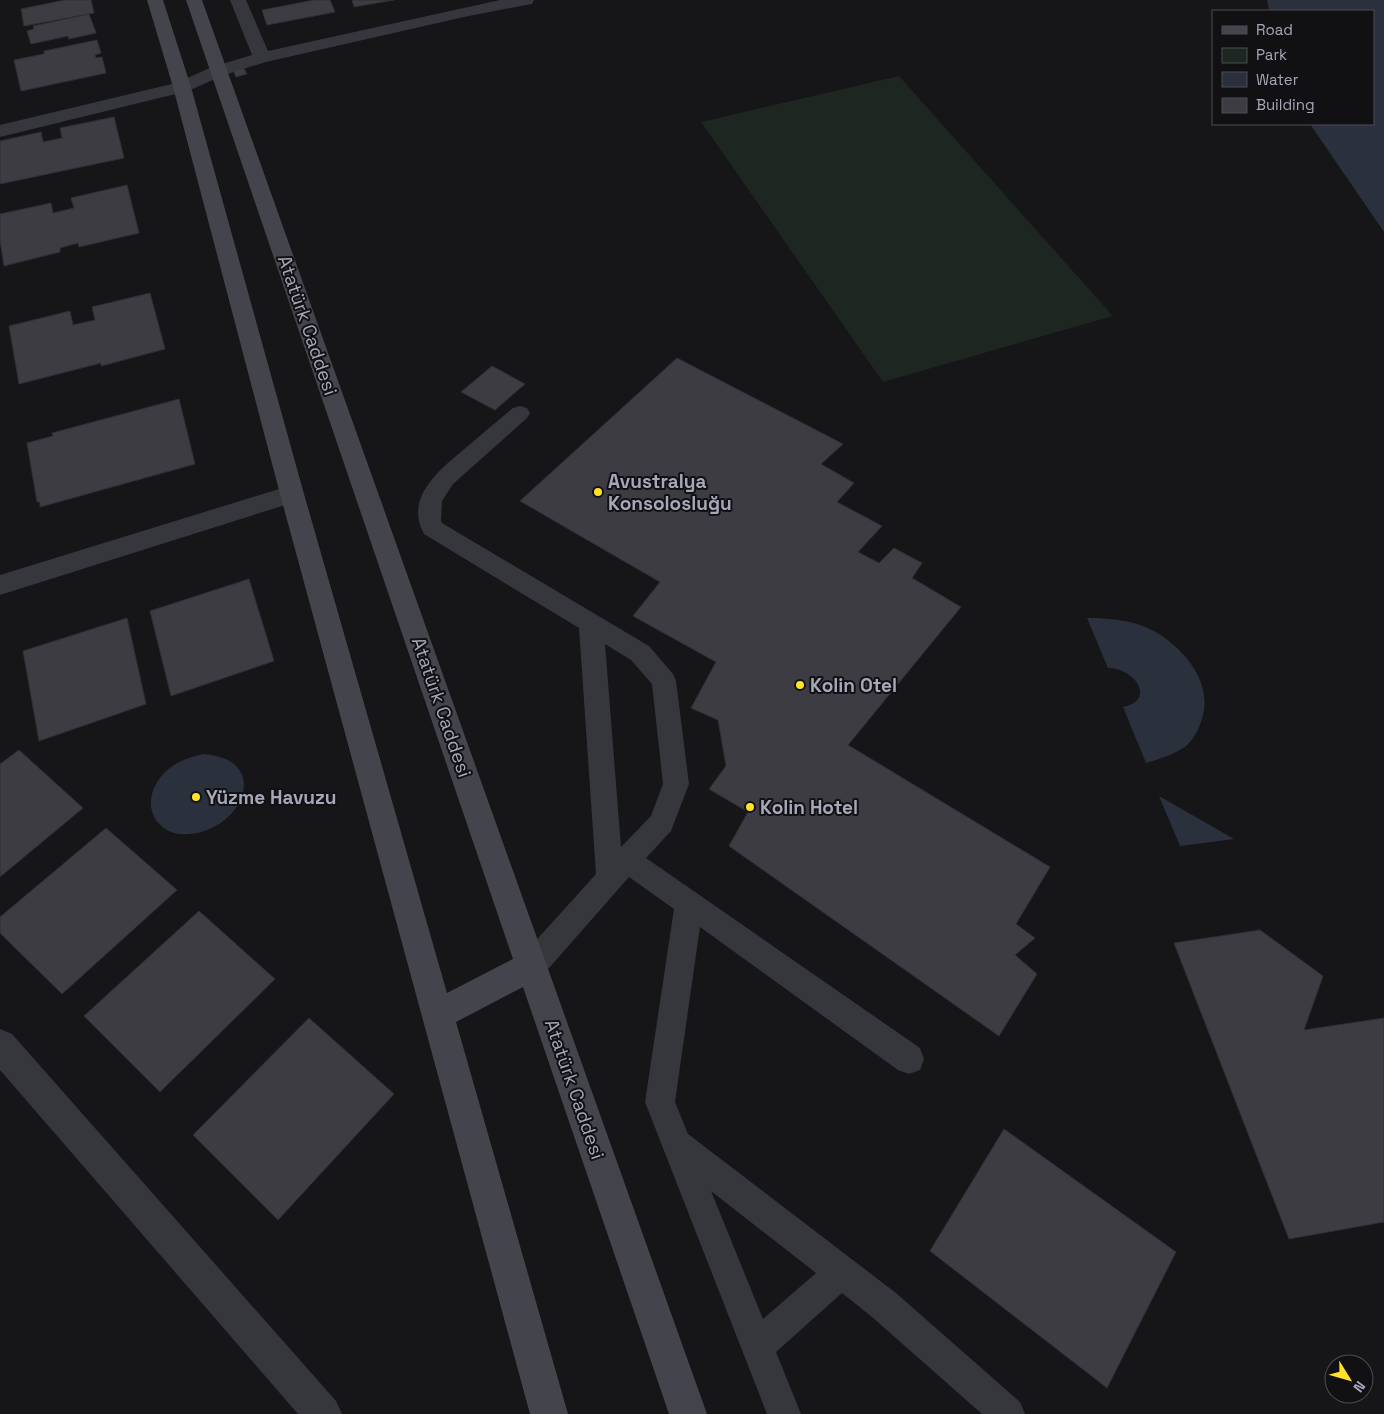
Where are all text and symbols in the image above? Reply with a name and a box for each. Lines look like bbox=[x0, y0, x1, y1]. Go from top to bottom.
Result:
legend bbox=[1212, 10, 1374, 125]
text: Road bbox=[1256, 20, 1293, 39]
text: Park bbox=[1256, 45, 1287, 64]
text: Water bbox=[1256, 70, 1299, 89]
text: Building bbox=[1256, 95, 1315, 114]
street label: Atatürk Caddesi bbox=[272, 252, 343, 398]
place label: Avustralya Konsolosluğu bbox=[608, 469, 732, 516]
marker: Avustralya Konsolosluğu bbox=[592, 486, 604, 498]
street label: Atatürk Caddesi bbox=[406, 634, 477, 780]
place label: Kolin Otel bbox=[810, 673, 897, 698]
marker: Kolin Otel bbox=[794, 679, 806, 691]
place label: Yüzme Havuzu bbox=[206, 785, 337, 810]
marker: Yüzme Havuzu bbox=[190, 791, 202, 803]
place label: Kolin Hotel bbox=[760, 795, 858, 820]
marker: Kolin Hotel bbox=[744, 801, 756, 813]
street label: Atatürk Caddesi bbox=[539, 1016, 610, 1162]
north arrow bbox=[1324, 1354, 1374, 1404]
text: N bbox=[1349, 1378, 1369, 1396]

